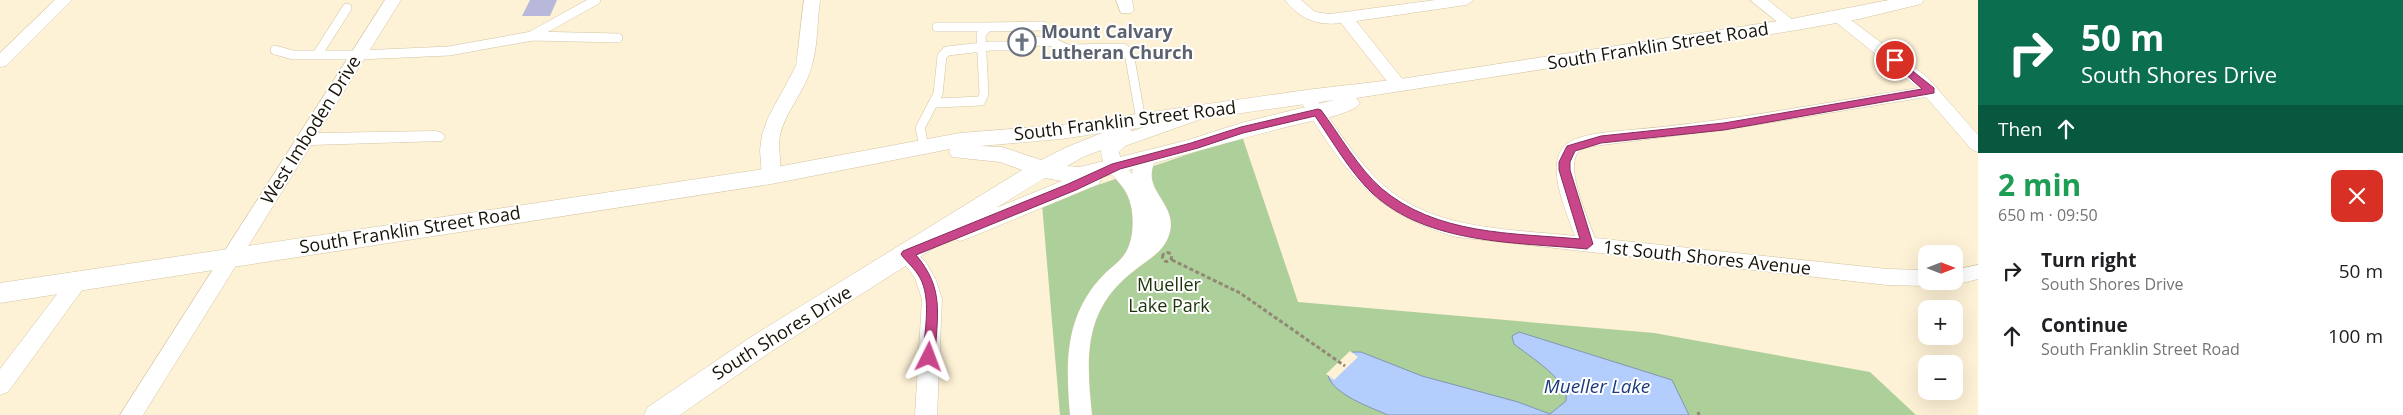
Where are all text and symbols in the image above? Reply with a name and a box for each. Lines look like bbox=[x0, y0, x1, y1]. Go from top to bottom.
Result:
text: 50 m bbox=[2081, 14, 2164, 61]
street label: South Franklin Street Road bbox=[1545, 16, 1770, 74]
place label: Mount Calvary Lutheran Church bbox=[1041, 19, 1193, 64]
icon: right bbox=[1998, 20, 2063, 85]
church icon: Mount Calvary Lutheran Church bbox=[1007, 27, 1037, 57]
pin bbox=[1874, 39, 1916, 81]
icon: arrive bbox=[1881, 46, 1909, 74]
street label: West Imboden Drive bbox=[255, 51, 366, 208]
text: South Shores Drive bbox=[2081, 59, 2277, 89]
street label: South Franklin Street Road bbox=[1012, 94, 1237, 146]
icon: ahead bbox=[2052, 115, 2080, 143]
text: Then bbox=[1998, 116, 2042, 142]
text: 2 min bbox=[1998, 164, 2081, 205]
button: close bbox=[2331, 170, 2383, 222]
street label: South Franklin Street Road bbox=[297, 200, 522, 258]
text: 650 m · 09:50 bbox=[1998, 204, 2098, 226]
street label: 1st South Shores Avenue bbox=[1602, 234, 1812, 280]
north arrow bbox=[1918, 245, 1962, 290]
map controls bbox=[1918, 245, 1963, 400]
text: Turn right bbox=[2041, 247, 2136, 273]
icon: right bbox=[1998, 257, 2026, 285]
text: 50 m bbox=[2339, 258, 2383, 284]
park label: Mueller Lake Park bbox=[1128, 272, 1210, 317]
text: South Shores Drive bbox=[2041, 273, 2184, 295]
street label: South Shores Drive bbox=[707, 279, 856, 385]
button: + bbox=[1918, 300, 1963, 345]
text: Continue bbox=[2041, 312, 2128, 338]
icon: ahead bbox=[1998, 322, 2026, 350]
text: 100 m bbox=[2328, 323, 2383, 349]
position arrow bbox=[902, 330, 954, 382]
text: South Franklin Street Road bbox=[2041, 338, 2240, 360]
button: − bbox=[1918, 355, 1963, 400]
water label: Mueller Lake bbox=[1544, 373, 1650, 399]

